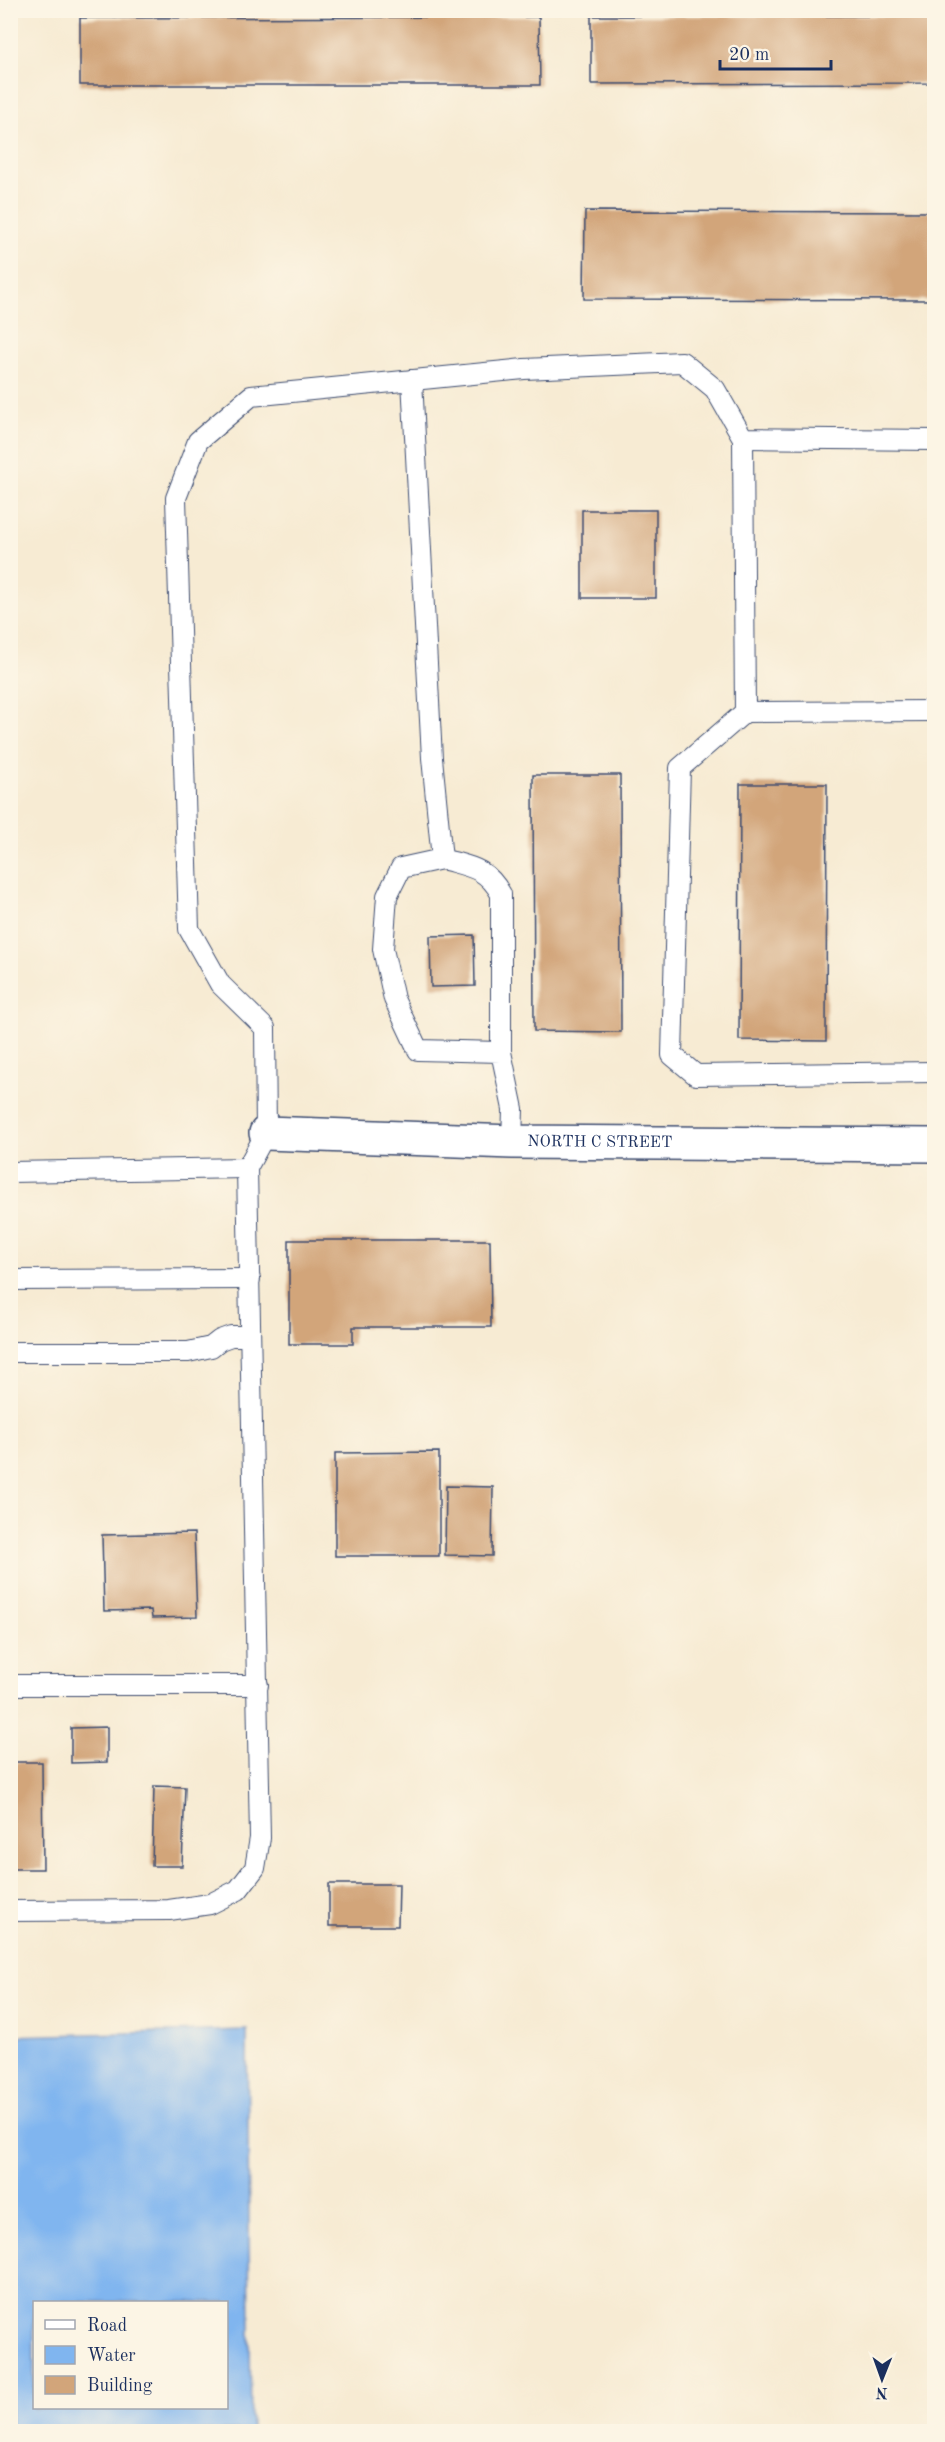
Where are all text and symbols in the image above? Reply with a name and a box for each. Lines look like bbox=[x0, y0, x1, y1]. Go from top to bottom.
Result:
scale bar bbox=[720, 33, 831, 71]
text: 20 m bbox=[729, 46, 769, 64]
street label: NORTH C STREET bbox=[527, 1134, 672, 1151]
legend bbox=[33, 2301, 228, 2409]
text: Road bbox=[87, 2317, 127, 2335]
text: Water bbox=[87, 2347, 136, 2365]
north arrow bbox=[852, 2349, 912, 2409]
text: Building bbox=[87, 2377, 153, 2395]
text: N bbox=[875, 2384, 888, 2400]

